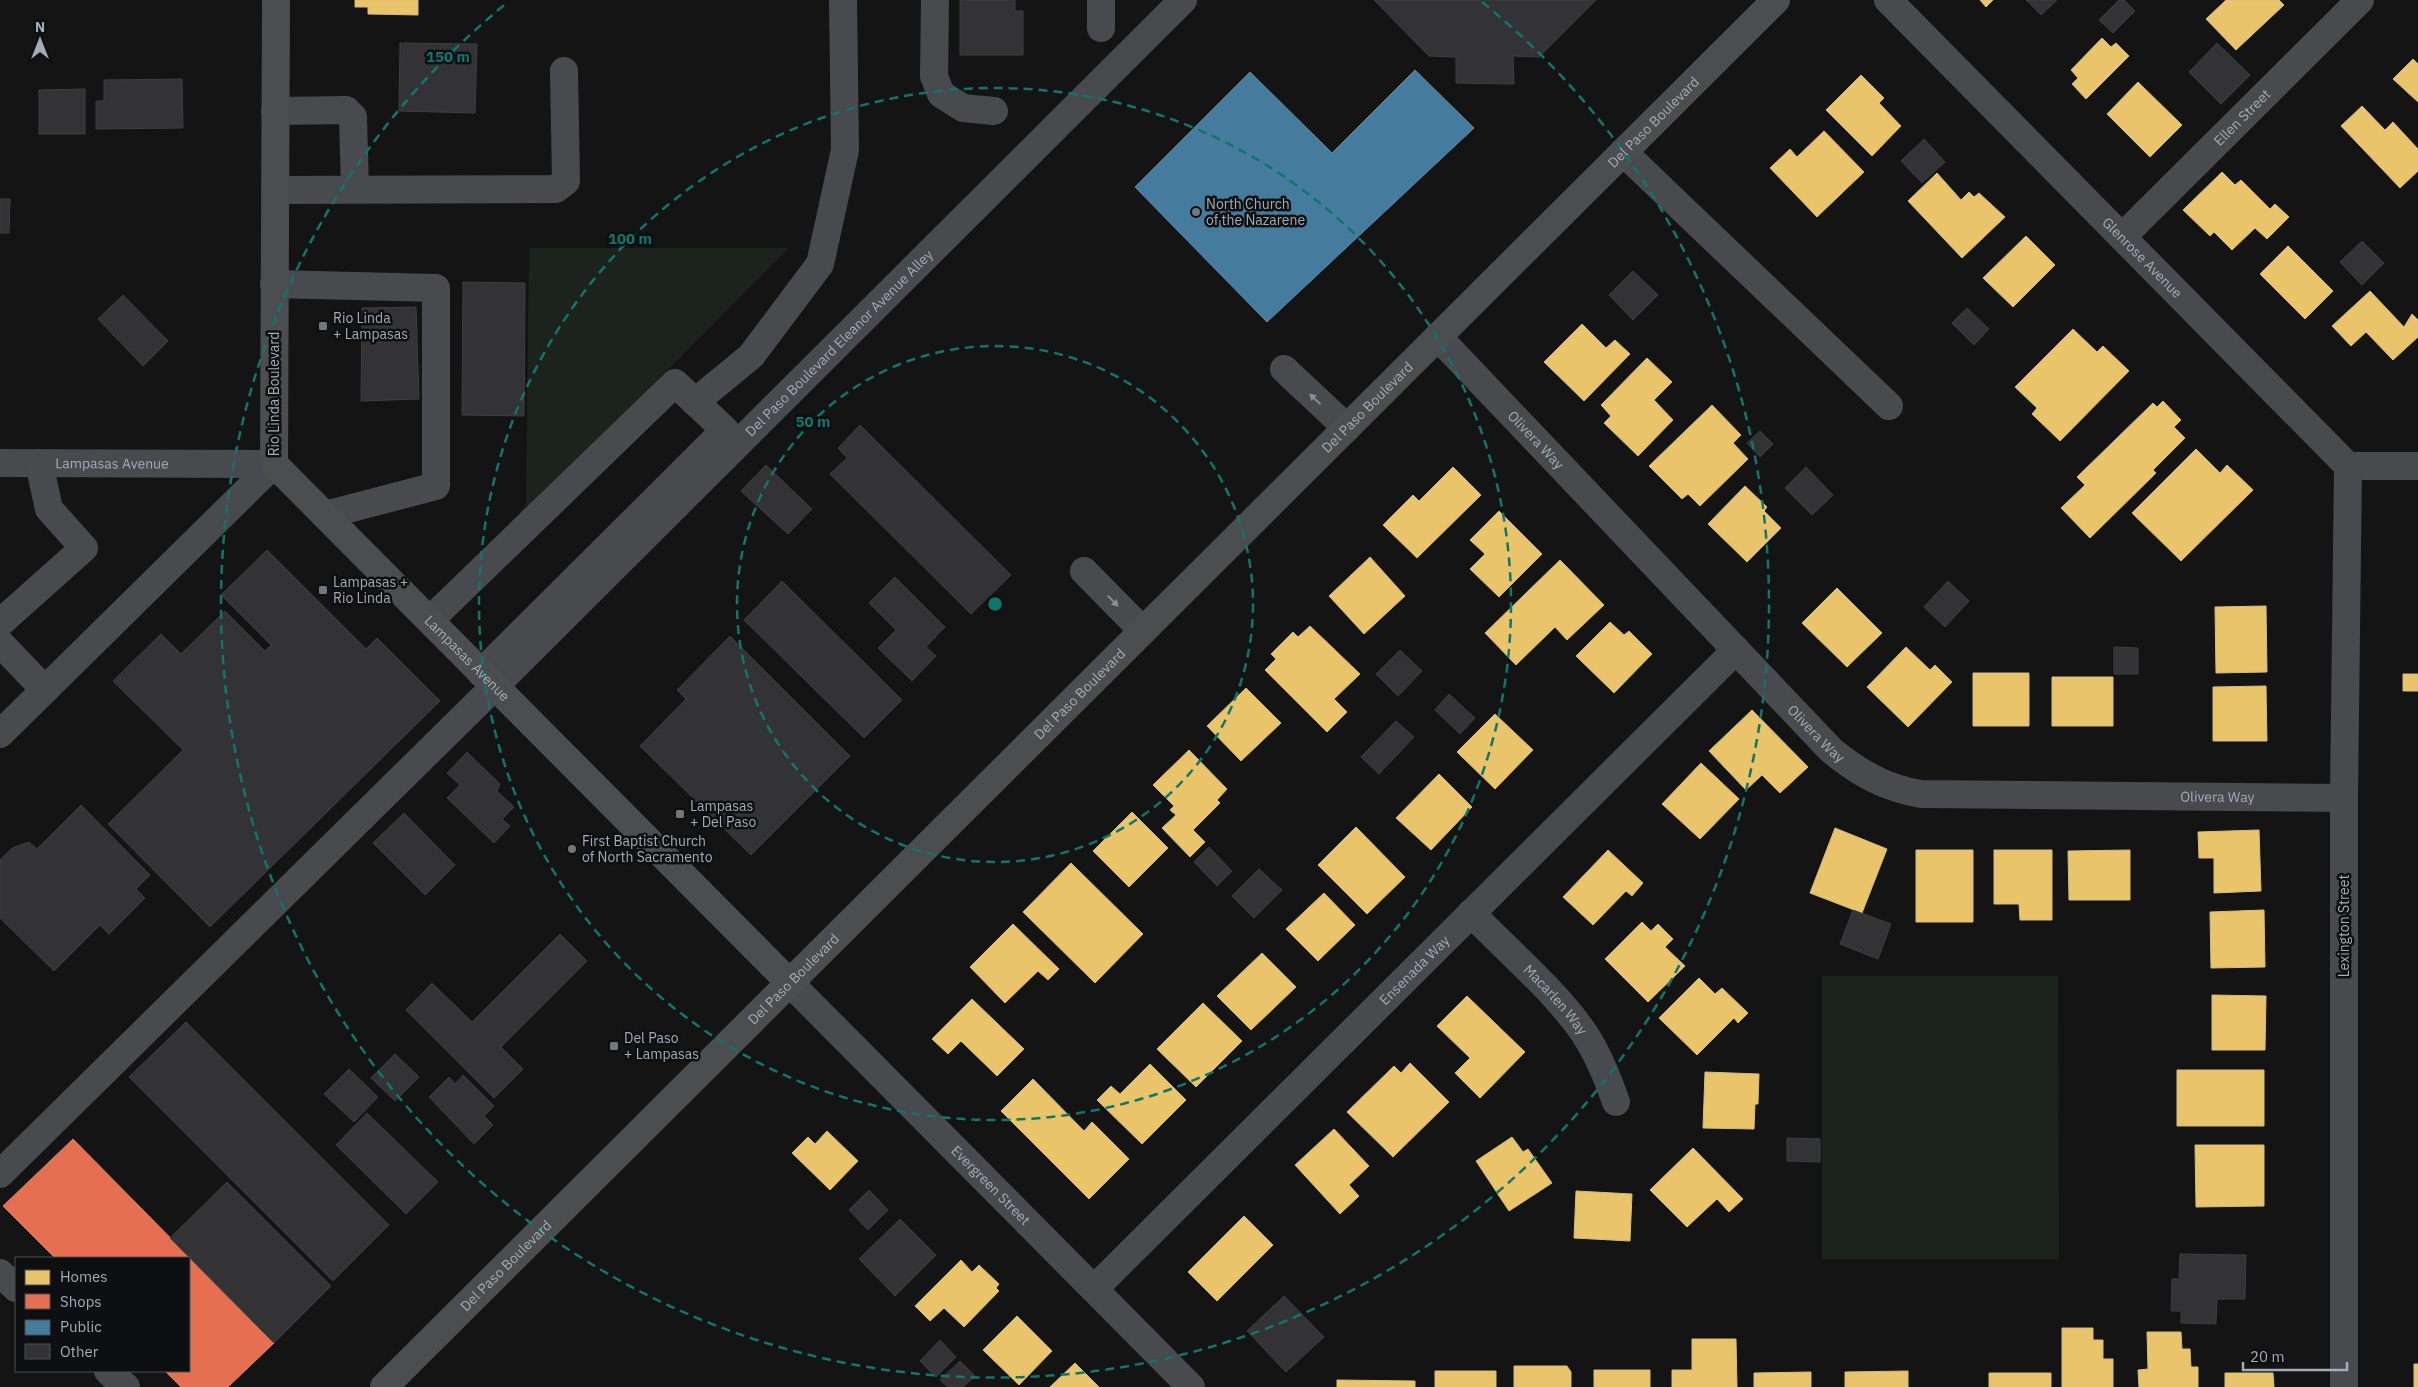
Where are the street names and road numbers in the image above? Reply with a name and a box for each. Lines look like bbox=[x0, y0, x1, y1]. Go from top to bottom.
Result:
street label: Del Paso Boulevard bbox=[1604, 73, 1703, 172]
street label: Ellen Street bbox=[2210, 85, 2274, 150]
street label: Glenrose Avenue bbox=[2098, 213, 2186, 302]
street label: Del Paso Boulevard Eleanor Avenue Alley bbox=[741, 246, 937, 440]
street label: Rio Linda Boulevard bbox=[265, 332, 283, 456]
street label: Del Paso Boulevard bbox=[1318, 358, 1417, 457]
street label: Olivera Way bbox=[1504, 407, 1568, 473]
street label: Lampasas Avenue bbox=[55, 454, 169, 473]
street label: Lampasas Avenue bbox=[421, 612, 514, 705]
street label: Del Paso Boulevard bbox=[1030, 645, 1129, 743]
street label: Olivera Way bbox=[1784, 701, 1848, 766]
street label: Olivera Way bbox=[2180, 787, 2255, 806]
street label: Lexington Street bbox=[2335, 875, 2353, 977]
street label: Del Paso Boulevard bbox=[744, 930, 843, 1028]
street label: Ensenada Way bbox=[1375, 931, 1453, 1009]
street label: Macarlen Way bbox=[1520, 961, 1591, 1038]
street label: Evergreen Street bbox=[947, 1142, 1034, 1229]
street label: Del Paso Boulevard bbox=[456, 1216, 555, 1315]

